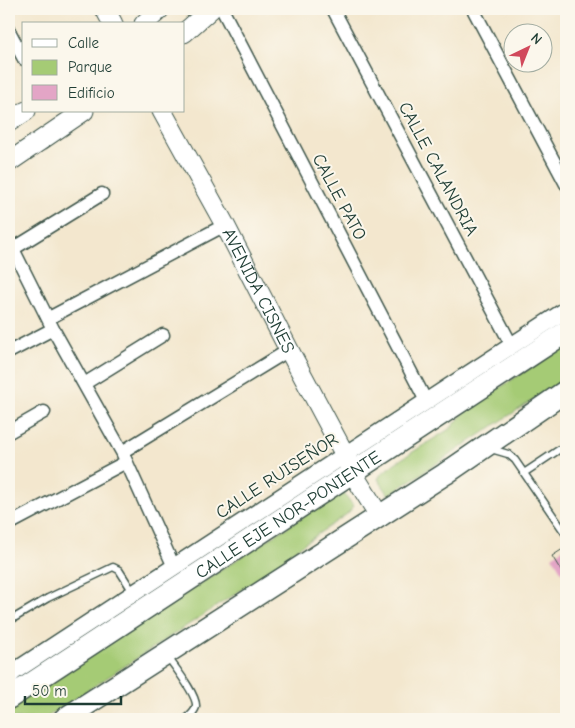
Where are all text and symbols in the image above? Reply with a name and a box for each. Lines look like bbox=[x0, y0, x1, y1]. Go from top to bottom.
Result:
legend bbox=[22, 22, 185, 112]
north arrow bbox=[502, 22, 552, 72]
text: N bbox=[527, 30, 546, 48]
text: Calle bbox=[68, 34, 100, 52]
text: Parque bbox=[68, 58, 113, 76]
text: Edificio bbox=[68, 84, 115, 102]
street label: CALLE CALANDRIA bbox=[394, 98, 482, 240]
street label: CALLE PATO bbox=[307, 150, 371, 244]
street label: AVENIDA CISNES bbox=[218, 225, 299, 357]
street label: CALLE RUISEÑOR bbox=[212, 429, 342, 523]
street label: CALLE EJE NOR-PONIENTE bbox=[192, 446, 385, 583]
scale bar bbox=[25, 673, 121, 705]
text: 50 m bbox=[32, 682, 67, 700]

